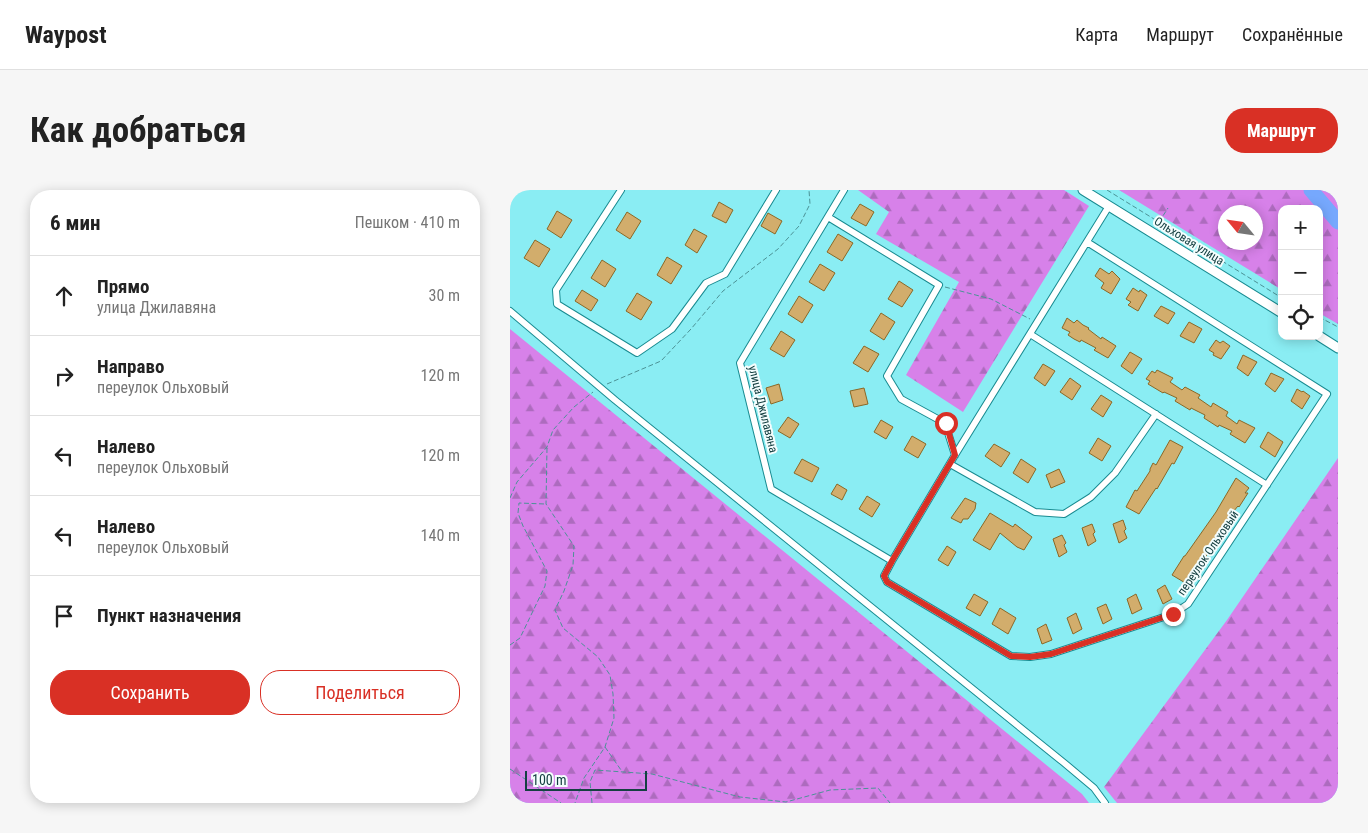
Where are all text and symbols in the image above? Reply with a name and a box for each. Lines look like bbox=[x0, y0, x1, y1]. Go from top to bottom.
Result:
text: Waypost bbox=[25, 21, 107, 49]
text: Карта bbox=[1075, 24, 1118, 45]
text: Маршрут bbox=[1146, 24, 1214, 45]
text: Сохранённые bbox=[1242, 24, 1343, 45]
button: Маршрут bbox=[1225, 108, 1338, 153]
text: Как добраться bbox=[30, 110, 246, 151]
north arrow bbox=[1218, 205, 1263, 250]
map controls bbox=[1278, 205, 1323, 340]
button: + bbox=[1278, 205, 1323, 250]
text: 6 мин bbox=[50, 211, 100, 235]
text: Пешком · 410 m bbox=[355, 213, 460, 232]
street label: Ольховая улица bbox=[1152, 214, 1227, 268]
button: − bbox=[1278, 250, 1323, 295]
text: Прямо bbox=[97, 275, 150, 298]
icon: ahead bbox=[50, 282, 78, 310]
text: 30 m bbox=[428, 286, 460, 305]
button: locate bbox=[1278, 295, 1323, 340]
text: улица Джилавяна bbox=[97, 298, 216, 317]
text: Направо bbox=[97, 355, 164, 378]
icon: right bbox=[50, 362, 78, 390]
street label: улица Джилавяна bbox=[745, 364, 781, 454]
text: 120 m bbox=[421, 366, 460, 385]
text: переулок Ольховый bbox=[97, 378, 229, 397]
route start bbox=[935, 412, 958, 435]
text: Налево bbox=[97, 435, 155, 458]
icon: left bbox=[50, 442, 78, 470]
text: 120 m bbox=[421, 446, 460, 465]
text: переулок Ольховый bbox=[97, 458, 229, 477]
street label: переулок Ольховый bbox=[1174, 508, 1242, 598]
text: Налево bbox=[97, 515, 155, 538]
icon: left bbox=[50, 522, 78, 550]
text: 140 m bbox=[421, 526, 460, 545]
text: переулок Ольховый bbox=[97, 538, 229, 557]
icon: arrive bbox=[50, 602, 78, 630]
route end bbox=[1162, 603, 1185, 626]
text: Пункт назначения bbox=[97, 604, 241, 627]
button: Сохранить bbox=[50, 670, 250, 715]
button: Поделиться bbox=[260, 670, 460, 715]
scale bar bbox=[525, 768, 648, 791]
text: 100 m bbox=[532, 772, 567, 788]

